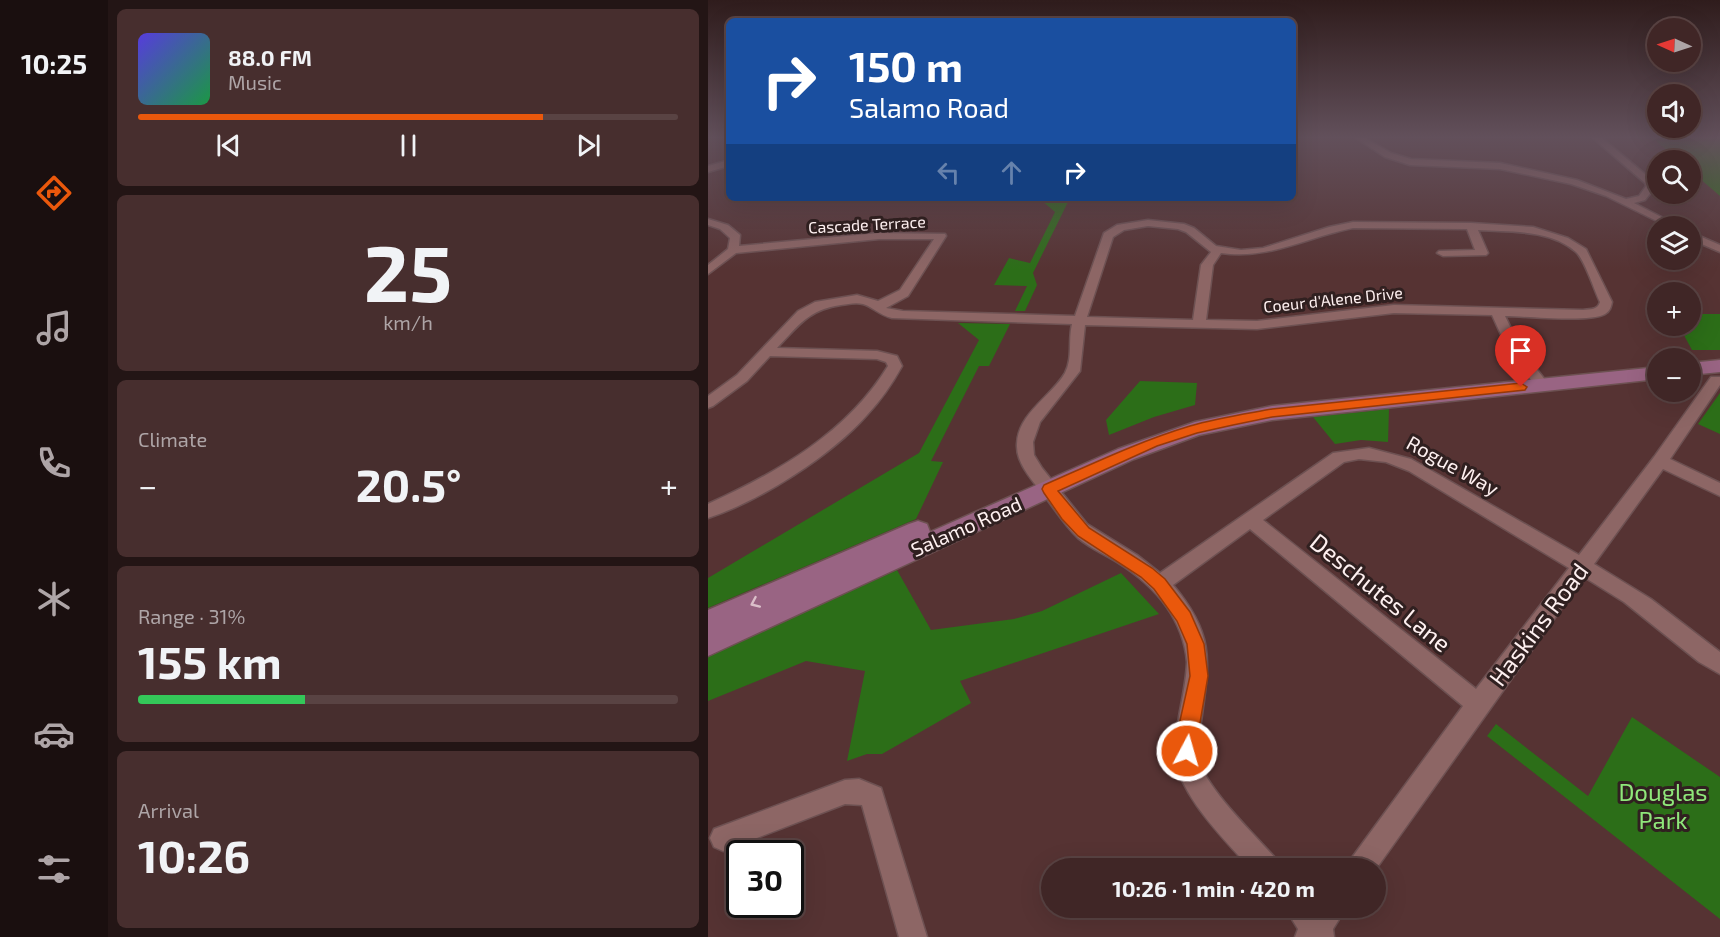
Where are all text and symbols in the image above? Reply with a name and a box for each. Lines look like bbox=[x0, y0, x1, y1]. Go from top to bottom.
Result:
north arrow bbox=[1647, 18, 1701, 72]
map controls bbox=[1647, 18, 1701, 402]
text: 150 m bbox=[849, 40, 963, 90]
icon: right bbox=[750, 42, 828, 120]
text: 88.0 FM bbox=[228, 44, 312, 70]
text: 10:25 bbox=[21, 47, 87, 79]
text: Music bbox=[228, 70, 282, 94]
button: sound bbox=[1647, 84, 1701, 138]
text: Salamo Road bbox=[849, 91, 1009, 123]
icon: previous bbox=[212, 129, 245, 162]
icon: pause bbox=[392, 129, 425, 162]
icon: next bbox=[572, 129, 605, 162]
button: search bbox=[1647, 150, 1701, 204]
icon: left bbox=[932, 156, 965, 189]
icon: ahead bbox=[995, 156, 1028, 189]
icon: right bbox=[1058, 156, 1091, 189]
icon: directions bbox=[33, 172, 75, 214]
street label: Cascade Terrace bbox=[808, 211, 926, 237]
button: layers bbox=[1647, 216, 1701, 270]
text: 25 bbox=[364, 224, 452, 318]
street label: Coeur d'Alene Drive bbox=[1262, 282, 1404, 316]
button: + bbox=[1647, 282, 1701, 336]
icon: music bbox=[33, 307, 75, 349]
text: km/h bbox=[383, 310, 433, 334]
pin bbox=[1495, 325, 1546, 387]
icon: arrive bbox=[1504, 334, 1537, 367]
button: − bbox=[1647, 348, 1701, 402]
text: Climate bbox=[138, 427, 207, 451]
street label: Rogue Way bbox=[1403, 430, 1504, 500]
icon: phone bbox=[33, 442, 75, 484]
text: 20.5° bbox=[356, 457, 461, 511]
text: − bbox=[138, 465, 157, 505]
text: + bbox=[660, 465, 678, 505]
street label: Salamo Road bbox=[907, 491, 1025, 561]
street label: Deschutes Lane bbox=[1305, 527, 1457, 657]
street label: Haskins Road bbox=[1482, 557, 1594, 691]
icon: climate bbox=[33, 578, 75, 620]
one-way arrow bbox=[750, 595, 761, 607]
text: Range · 31% bbox=[138, 604, 245, 628]
text: 155 km bbox=[138, 634, 282, 688]
icon: car bbox=[33, 713, 75, 755]
position arrow bbox=[1155, 719, 1219, 783]
park label: Douglas Park bbox=[1618, 777, 1708, 834]
text: Arrival bbox=[138, 798, 199, 822]
text: 10:26 bbox=[138, 828, 250, 882]
speed limit sign: 30 bbox=[726, 840, 804, 918]
icon: filters bbox=[33, 848, 75, 890]
text: 10:26 · 1 min · 420 m bbox=[1112, 875, 1315, 901]

